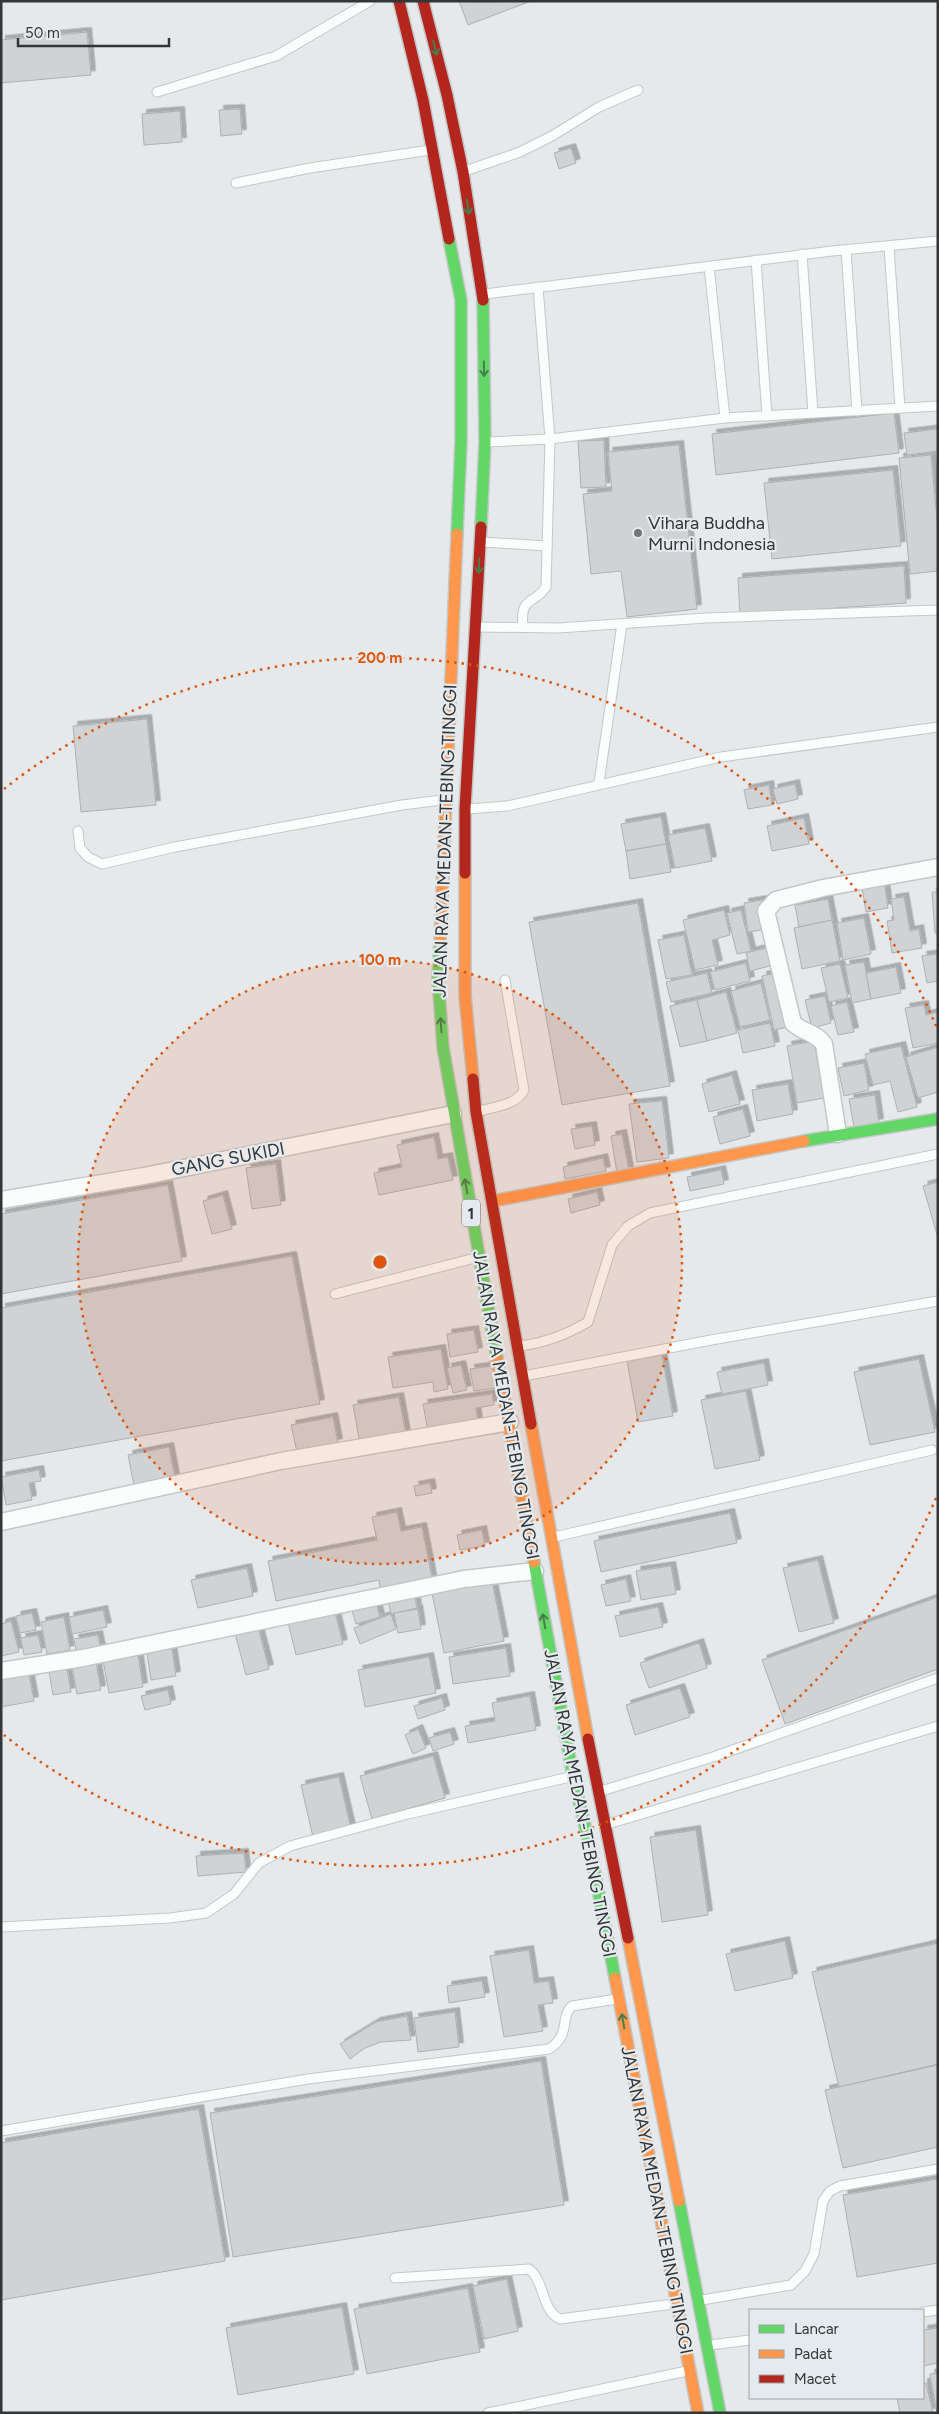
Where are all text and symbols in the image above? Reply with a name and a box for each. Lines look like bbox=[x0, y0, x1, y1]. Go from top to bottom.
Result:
scale bar bbox=[18, 15, 169, 47]
text: 50 m bbox=[25, 24, 60, 42]
one-way arrow bbox=[431, 40, 440, 56]
one-way arrow bbox=[464, 199, 474, 215]
one-way arrow bbox=[479, 361, 488, 377]
place label: Vihara Buddha Murni Indonesia bbox=[648, 512, 776, 555]
marker: Vihara Buddha Murni Indonesia bbox=[632, 527, 644, 539]
one-way arrow bbox=[474, 558, 484, 574]
text: 200 m bbox=[358, 649, 402, 667]
street label: JALAN RAYA MEDAN-TEBING TINGGI bbox=[429, 684, 461, 998]
text: 100 m bbox=[359, 951, 401, 969]
one-way arrow bbox=[437, 1018, 446, 1034]
street label: GANG SUKIDI bbox=[170, 1137, 286, 1181]
one-way arrow bbox=[461, 1178, 471, 1194]
road number: 1 bbox=[462, 1200, 480, 1226]
street label: JALAN RAYA MEDAN-TEBING TINGGI bbox=[468, 1249, 544, 1561]
centre of rings bbox=[371, 1253, 389, 1271]
one-way arrow bbox=[539, 1614, 549, 1630]
street label: JALAN RAYA MEDAN-TEBING TINGGI bbox=[539, 1647, 621, 1959]
one-way arrow bbox=[618, 2013, 628, 2029]
street label: JALAN RAYA MEDAN-TEBING TINGGI bbox=[616, 2044, 698, 2356]
legend bbox=[749, 2309, 924, 2399]
text: Lancar bbox=[794, 2320, 839, 2338]
text: Padat bbox=[794, 2345, 833, 2363]
text: Macet bbox=[794, 2370, 837, 2388]

